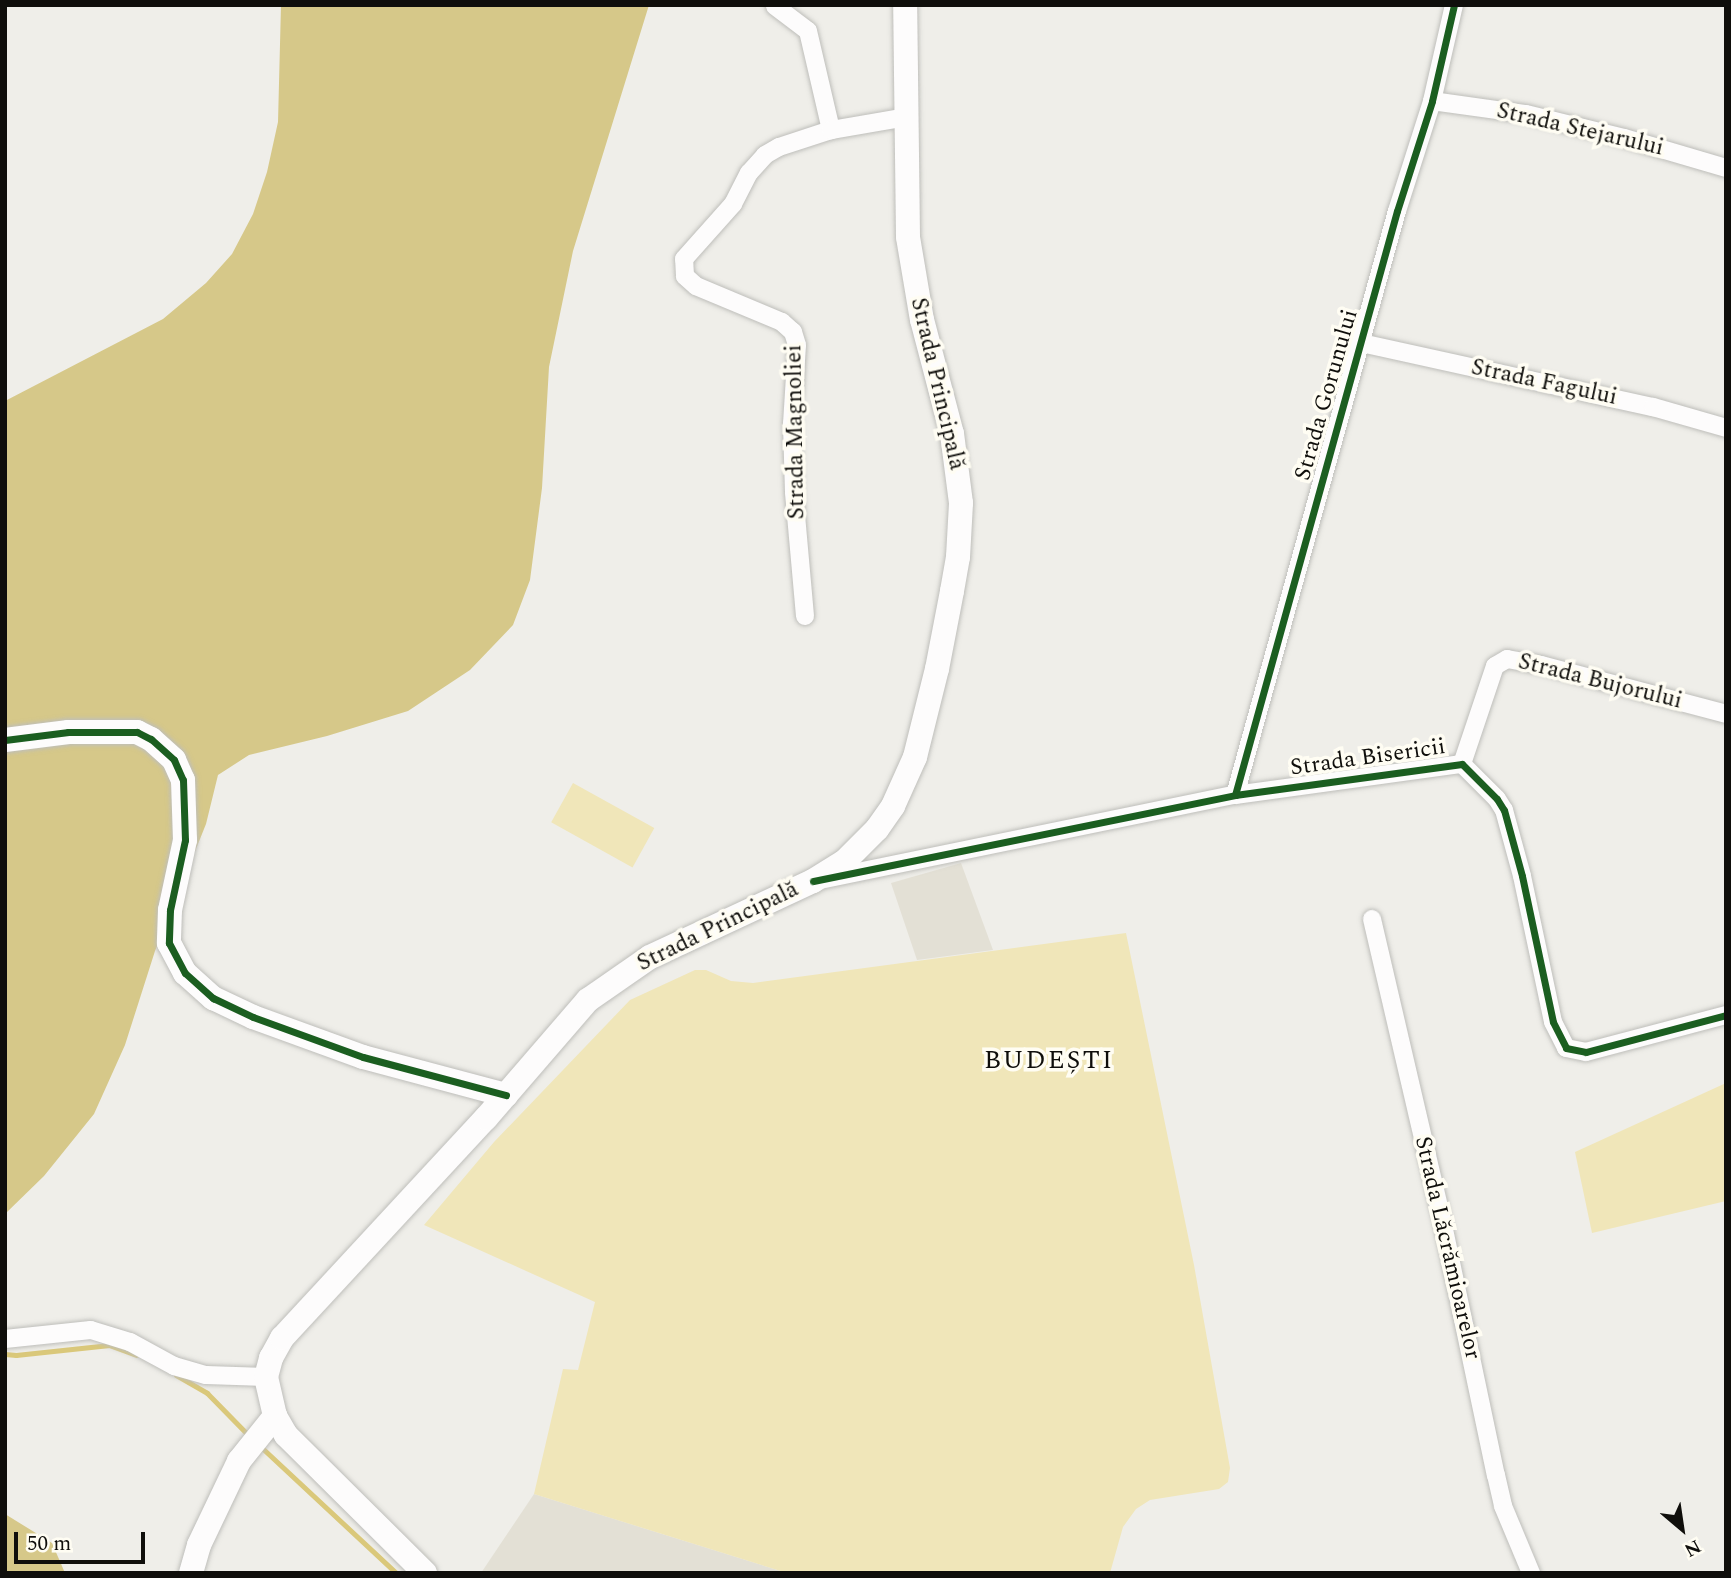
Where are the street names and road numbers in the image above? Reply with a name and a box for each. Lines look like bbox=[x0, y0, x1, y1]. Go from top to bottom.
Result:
street label: Strada Stejarului bbox=[1494, 97, 1666, 163]
street label: Strada Principală bbox=[904, 295, 970, 473]
street label: Strada Gorunului bbox=[1289, 306, 1365, 484]
street label: Strada Magnoliei bbox=[781, 344, 811, 520]
street label: Strada Fagului bbox=[1469, 354, 1619, 412]
street label: Strada Bujorului bbox=[1515, 648, 1685, 716]
street label: Strada Bisericii bbox=[1289, 733, 1447, 783]
street label: Strada Principală bbox=[633, 876, 803, 978]
street label: Strada Lăcrămioarelor bbox=[1408, 1134, 1486, 1362]

